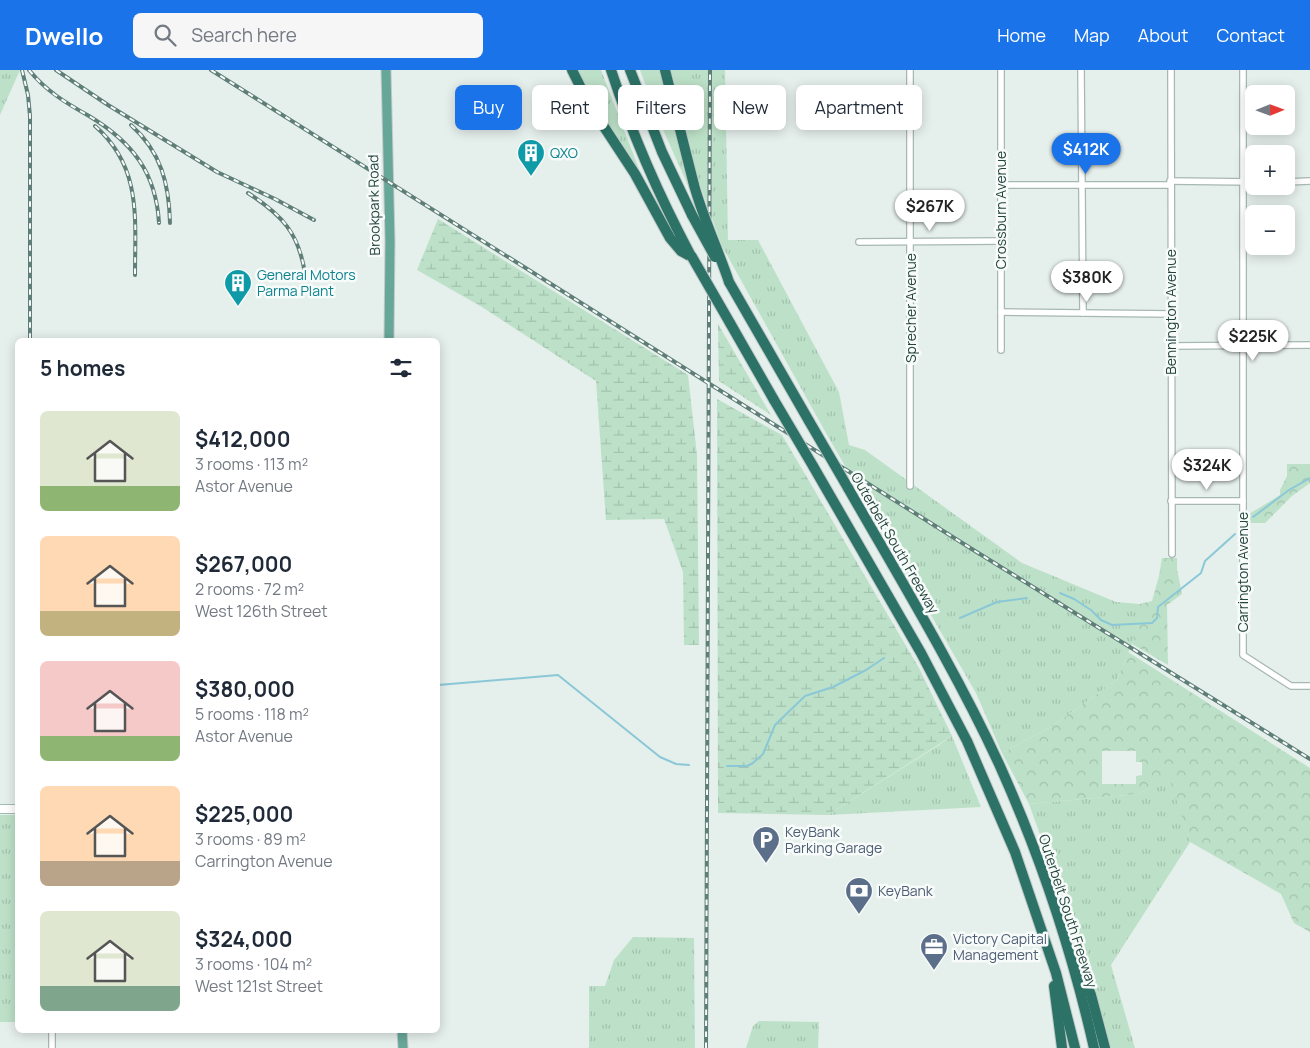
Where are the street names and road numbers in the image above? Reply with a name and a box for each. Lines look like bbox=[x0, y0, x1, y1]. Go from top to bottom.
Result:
street label: Crossburn Avenue bbox=[991, 151, 1010, 269]
street label: Brookpark Road bbox=[363, 154, 384, 256]
street label: Bennington Avenue bbox=[1161, 249, 1180, 375]
street label: Sprecher Avenue bbox=[901, 253, 920, 363]
street label: Outerbelt South Freeway bbox=[847, 469, 944, 617]
street label: Carrington Avenue bbox=[1233, 512, 1252, 632]
street label: Outerbelt South Freeway bbox=[1035, 832, 1102, 991]

